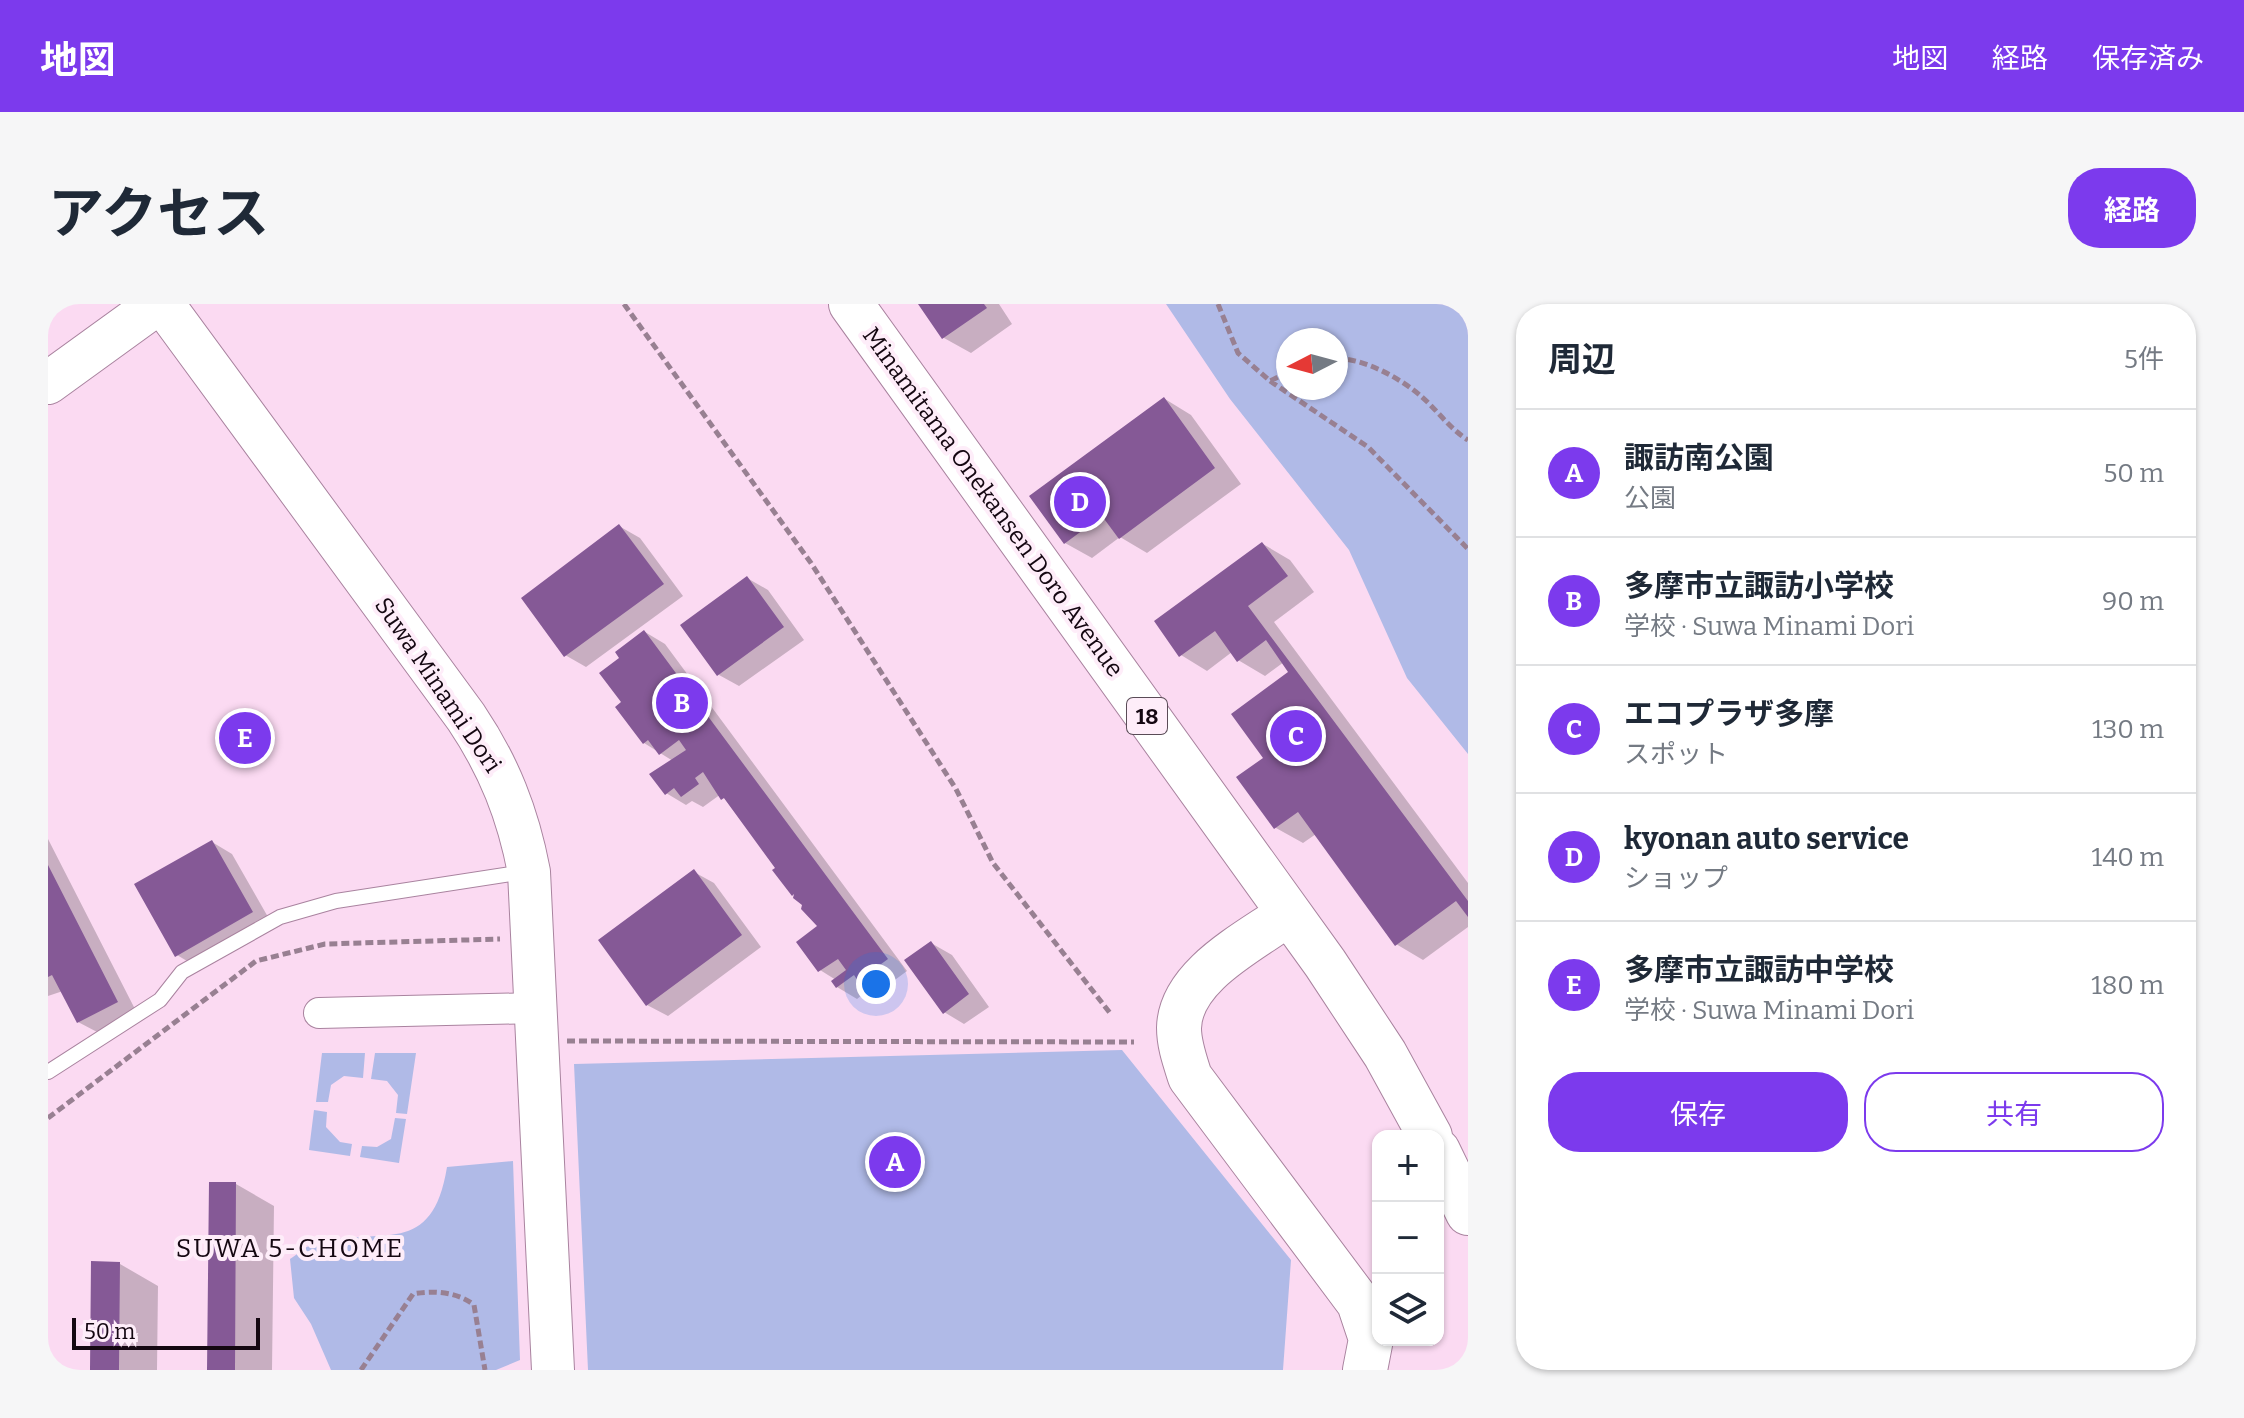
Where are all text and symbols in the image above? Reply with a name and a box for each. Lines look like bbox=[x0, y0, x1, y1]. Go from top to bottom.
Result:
text: 地図 bbox=[40, 37, 116, 83]
text: 地図 bbox=[1892, 42, 1948, 75]
text: 経路 bbox=[1992, 42, 2048, 75]
text: 保存済み bbox=[2092, 42, 2204, 75]
button: 経路 bbox=[2068, 168, 2196, 248]
text: アクセス bbox=[48, 181, 269, 248]
street label: Minamitama Onekansen Doro Avenue bbox=[856, 322, 1130, 682]
north arrow bbox=[1276, 328, 1348, 400]
text: 周辺 bbox=[1548, 339, 1616, 380]
text: 5件 bbox=[2124, 344, 2164, 375]
text: 諏訪南公園 bbox=[1624, 440, 1774, 476]
text: A bbox=[1565, 458, 1583, 489]
text: 50 m bbox=[2103, 458, 2164, 489]
pin: D bbox=[1054, 472, 1106, 532]
text: 公園 bbox=[1624, 483, 1676, 514]
text: 多摩市立諏訪小学校 bbox=[1624, 568, 1894, 604]
text: B bbox=[1566, 586, 1582, 617]
text: 90 m bbox=[2102, 586, 2164, 617]
street label: Suwa Minami Dori bbox=[369, 592, 507, 778]
text: 学校 · Suwa Minami Dori bbox=[1624, 611, 1914, 642]
pin: B bbox=[656, 673, 708, 733]
text: エコプラザ多摩 bbox=[1624, 696, 1834, 732]
road number: 18 bbox=[1127, 698, 1167, 734]
pin: C bbox=[1270, 706, 1322, 766]
pin: E bbox=[219, 708, 271, 768]
text: C bbox=[1566, 714, 1582, 745]
text: 130 m bbox=[2092, 714, 2164, 745]
text: スポット bbox=[1624, 739, 1728, 770]
text: kyonan auto service bbox=[1624, 821, 1909, 857]
text: D bbox=[1565, 842, 1583, 873]
text: 140 m bbox=[2092, 842, 2164, 873]
text: ショップ bbox=[1624, 863, 1728, 894]
text: 多摩市立諏訪中学校 bbox=[1624, 952, 1894, 988]
your location bbox=[856, 964, 896, 1004]
text: E bbox=[1566, 970, 1582, 1001]
text: 180 m bbox=[2091, 970, 2164, 1001]
text: 学校 · Suwa Minami Dori bbox=[1624, 995, 1914, 1026]
button: 保存 bbox=[1548, 1072, 1848, 1152]
button: 共有 bbox=[1864, 1072, 2164, 1152]
map controls bbox=[1372, 1130, 1444, 1346]
button: + bbox=[1372, 1130, 1444, 1202]
pin: A bbox=[869, 1132, 921, 1192]
button: − bbox=[1372, 1202, 1444, 1274]
district label: SUWA 5-CHOME bbox=[176, 1233, 404, 1264]
button: layers bbox=[1372, 1274, 1444, 1346]
scale bar bbox=[72, 1314, 260, 1350]
text: 50 m bbox=[84, 1318, 135, 1345]

